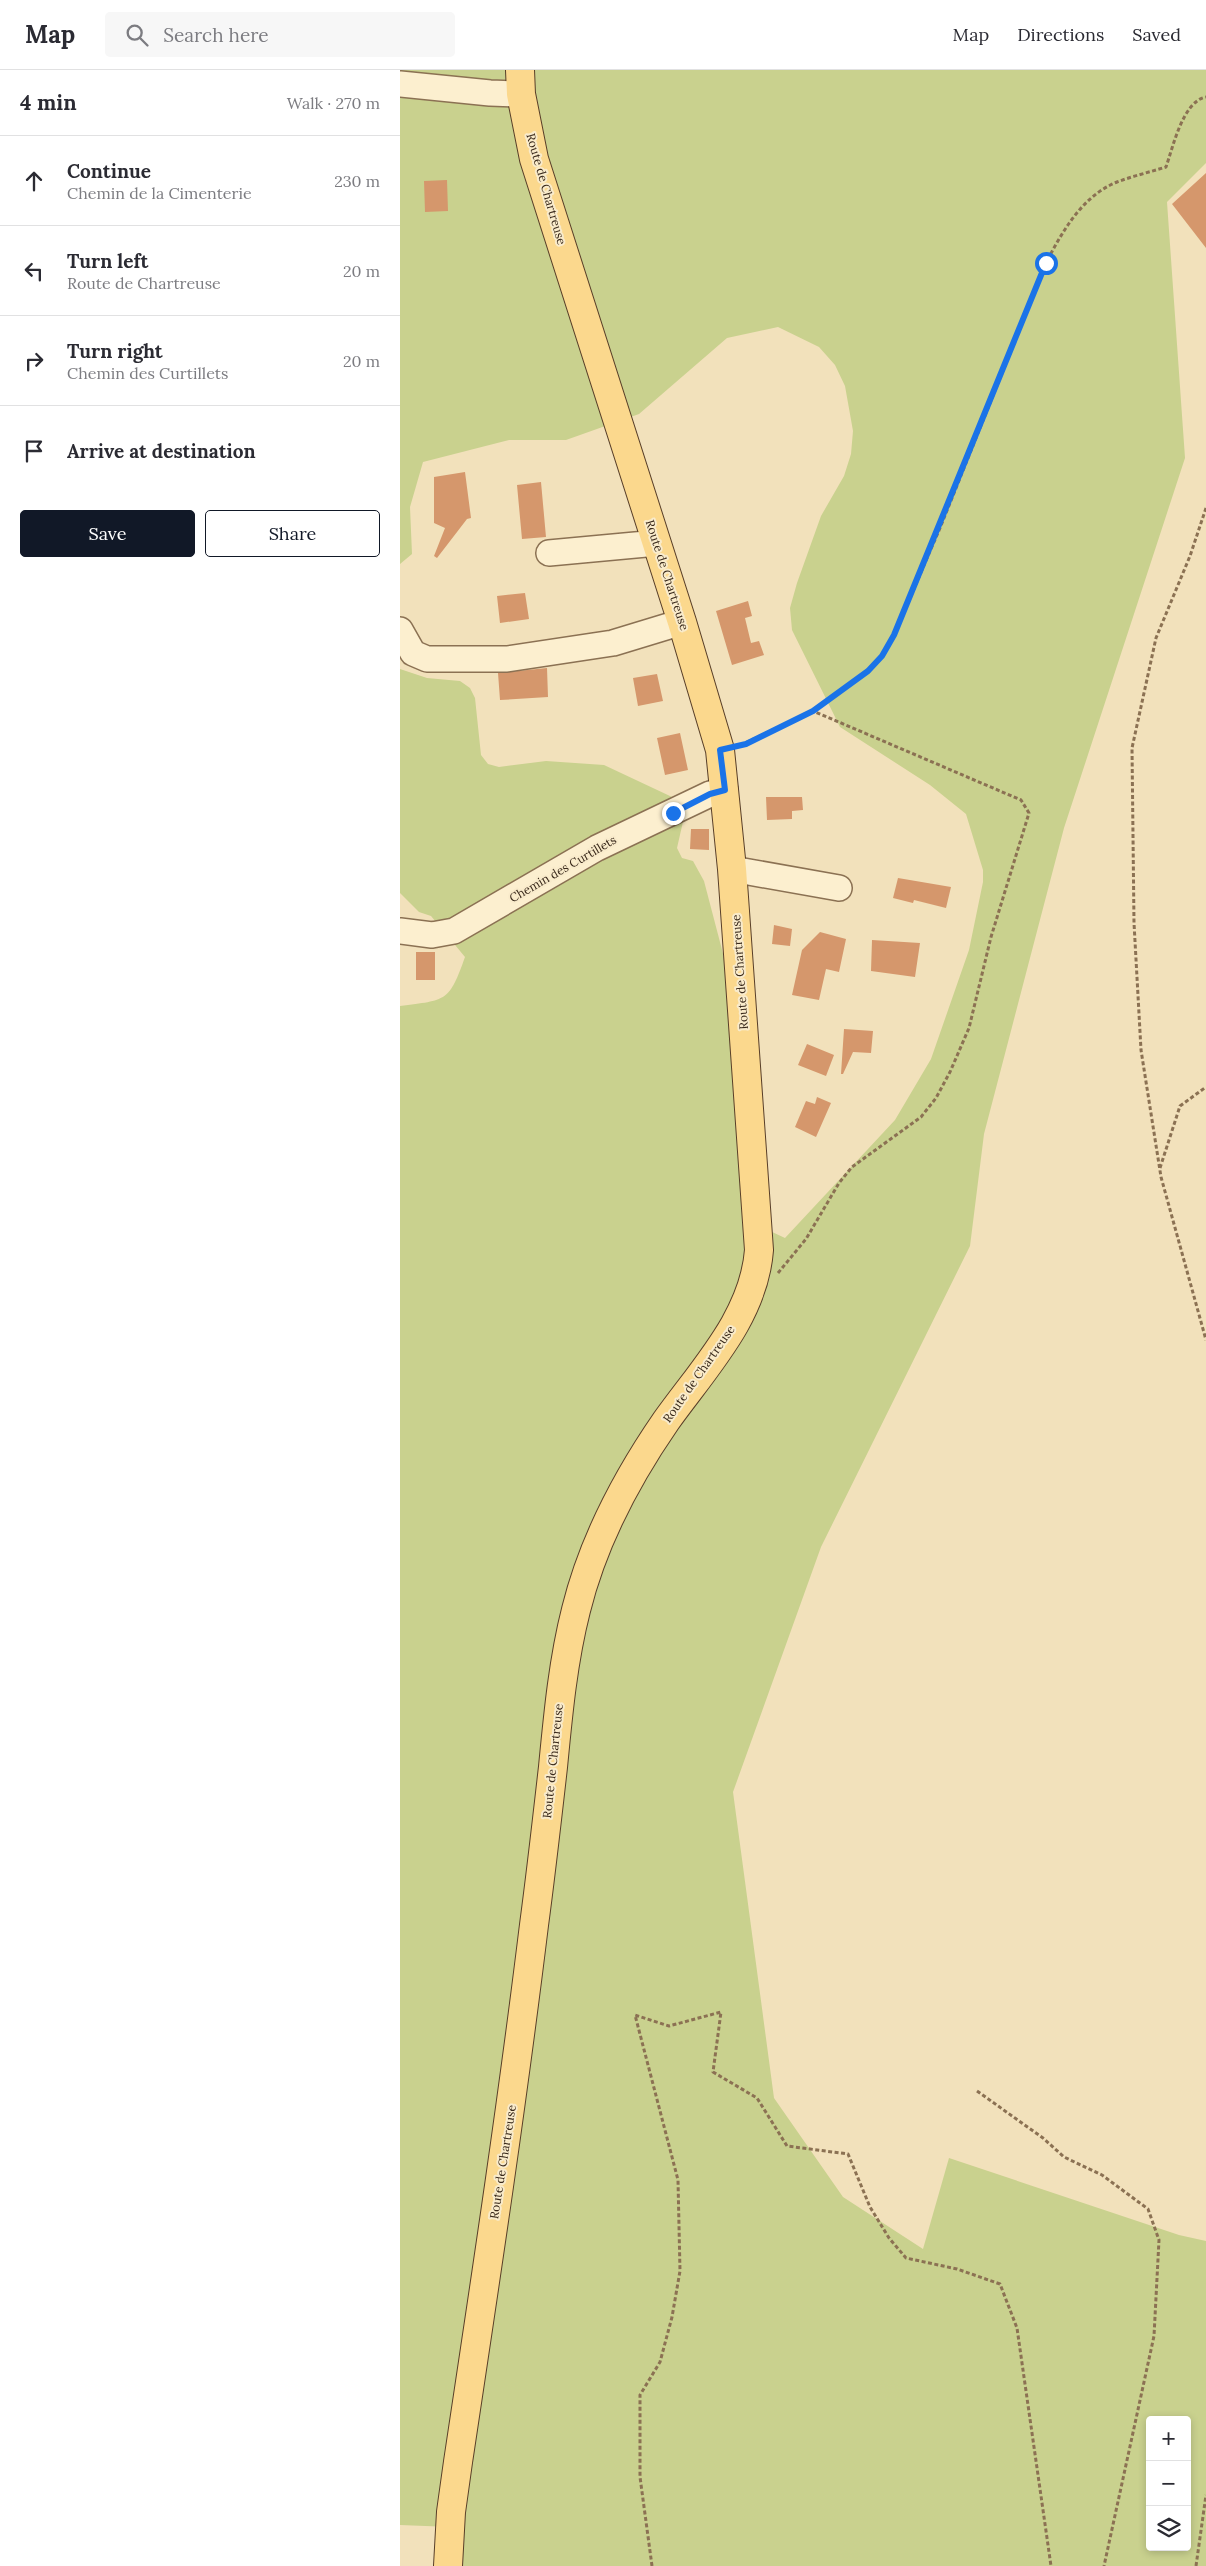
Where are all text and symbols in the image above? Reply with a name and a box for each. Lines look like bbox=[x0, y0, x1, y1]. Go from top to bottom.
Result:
search box bbox=[105, 12, 455, 57]
text: Map bbox=[25, 19, 75, 50]
icon: search bbox=[123, 21, 151, 49]
text: Search here bbox=[163, 23, 269, 47]
text: Map bbox=[953, 23, 989, 46]
text: Directions bbox=[1017, 23, 1104, 46]
text: Saved bbox=[1132, 23, 1181, 46]
text: 4 min bbox=[20, 89, 77, 116]
text: Walk · 270 m bbox=[287, 93, 380, 113]
street label: Route de Chartreuse bbox=[523, 131, 570, 247]
text: Continue bbox=[67, 159, 151, 183]
icon: ahead bbox=[20, 167, 48, 195]
text: 230 m bbox=[334, 171, 380, 191]
text: Chemin de la Cimenterie bbox=[67, 183, 252, 203]
text: Turn left bbox=[67, 249, 148, 273]
route start bbox=[1035, 252, 1058, 275]
icon: left bbox=[20, 257, 48, 285]
text: 20 m bbox=[343, 261, 380, 281]
text: Route de Chartreuse bbox=[67, 273, 221, 293]
text: Turn right bbox=[67, 339, 163, 363]
icon: right bbox=[20, 347, 48, 375]
text: 20 m bbox=[343, 351, 380, 371]
text: Chemin des Curtillets bbox=[67, 363, 228, 383]
icon: arrive bbox=[20, 437, 48, 465]
text: Arrive at destination bbox=[67, 439, 256, 463]
button: Save bbox=[20, 510, 195, 557]
button: Share bbox=[205, 510, 380, 557]
street label: Route de Chartreuse bbox=[643, 518, 693, 632]
route end bbox=[662, 802, 685, 825]
street label: Chemin des Curtillets bbox=[507, 832, 619, 905]
street label: Route de Chartreuse bbox=[728, 914, 751, 1030]
street label: Route de Chartreuse bbox=[659, 1322, 738, 1425]
street label: Route de Chartreuse bbox=[539, 1702, 566, 1819]
street label: Route de Chartreuse bbox=[486, 2103, 519, 2220]
map controls bbox=[1146, 2416, 1191, 2551]
button: + bbox=[1146, 2416, 1191, 2461]
button: − bbox=[1146, 2461, 1191, 2506]
button: layers bbox=[1146, 2506, 1191, 2551]

